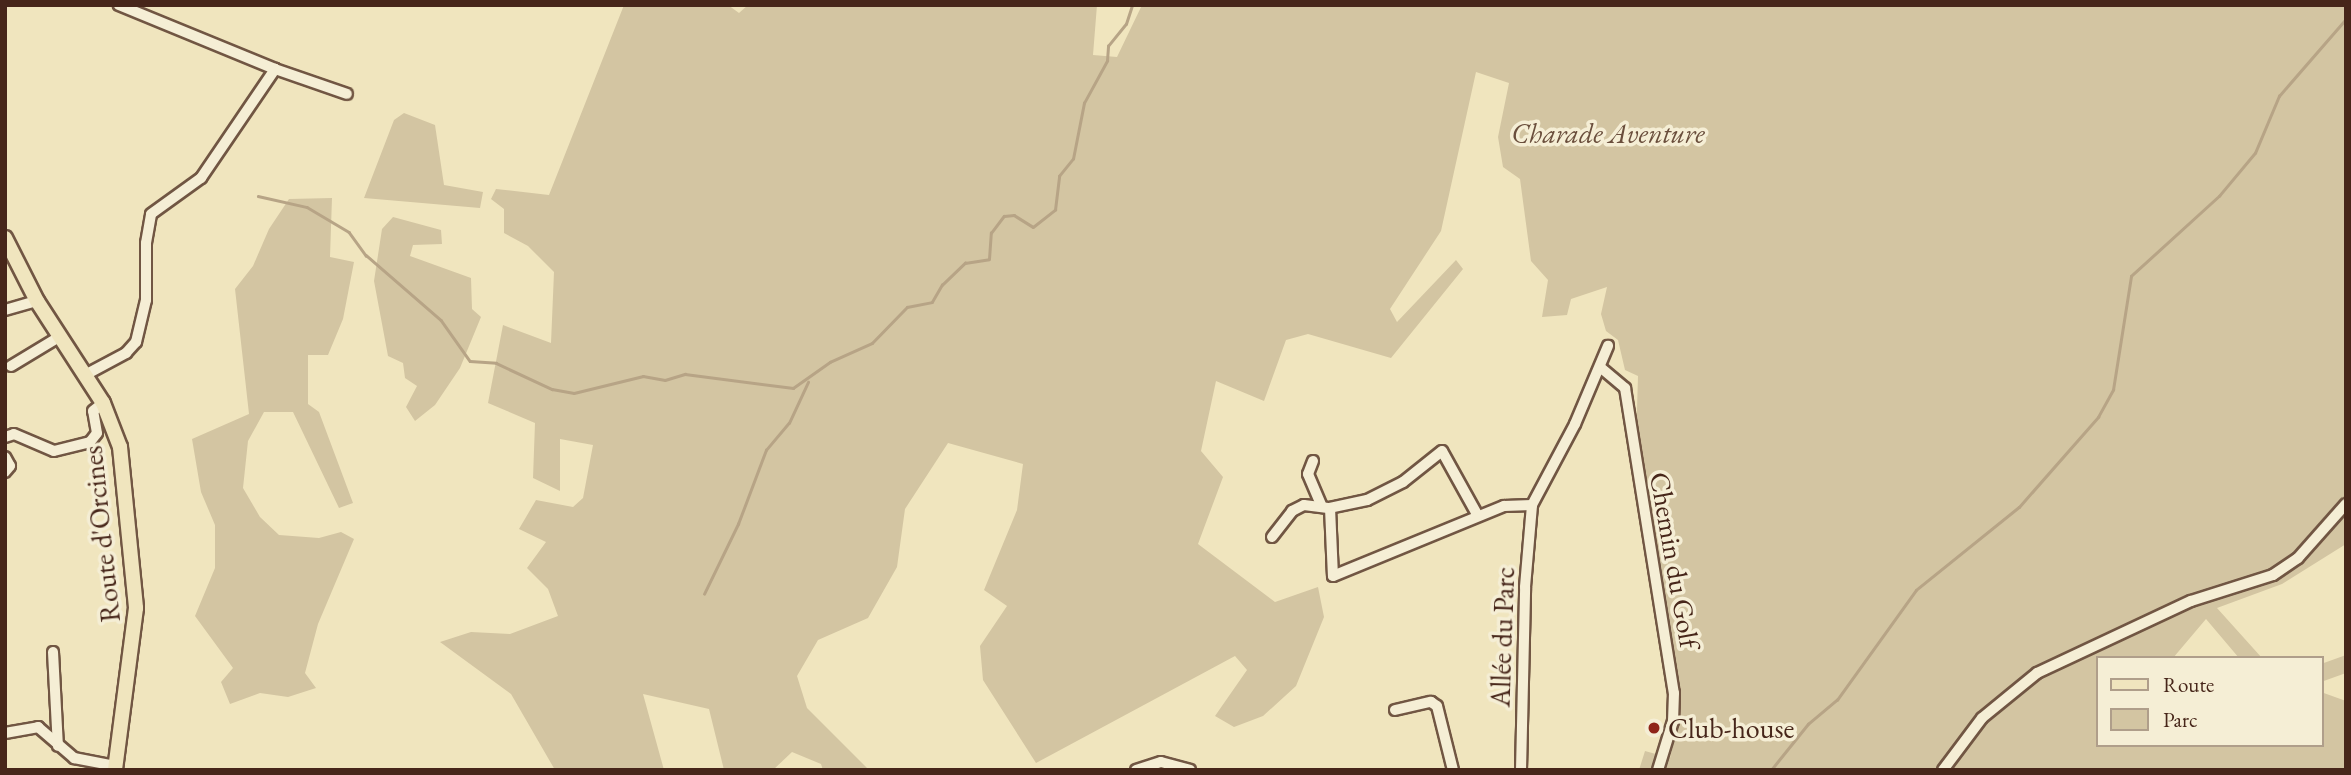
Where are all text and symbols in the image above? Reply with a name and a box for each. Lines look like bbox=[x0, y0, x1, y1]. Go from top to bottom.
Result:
park label: Charade Aventure bbox=[1511, 116, 1705, 150]
street label: Route d'Orcines bbox=[75, 444, 127, 624]
street label: Chemin du Golf bbox=[1643, 469, 1707, 651]
street label: Allée du Parc bbox=[1483, 566, 1521, 708]
legend bbox=[2096, 656, 2323, 747]
text: Route bbox=[2163, 671, 2214, 698]
text: Parc bbox=[2163, 706, 2197, 733]
place label: Club-house bbox=[1668, 711, 1794, 745]
marker: Club-house bbox=[1646, 720, 1662, 736]

